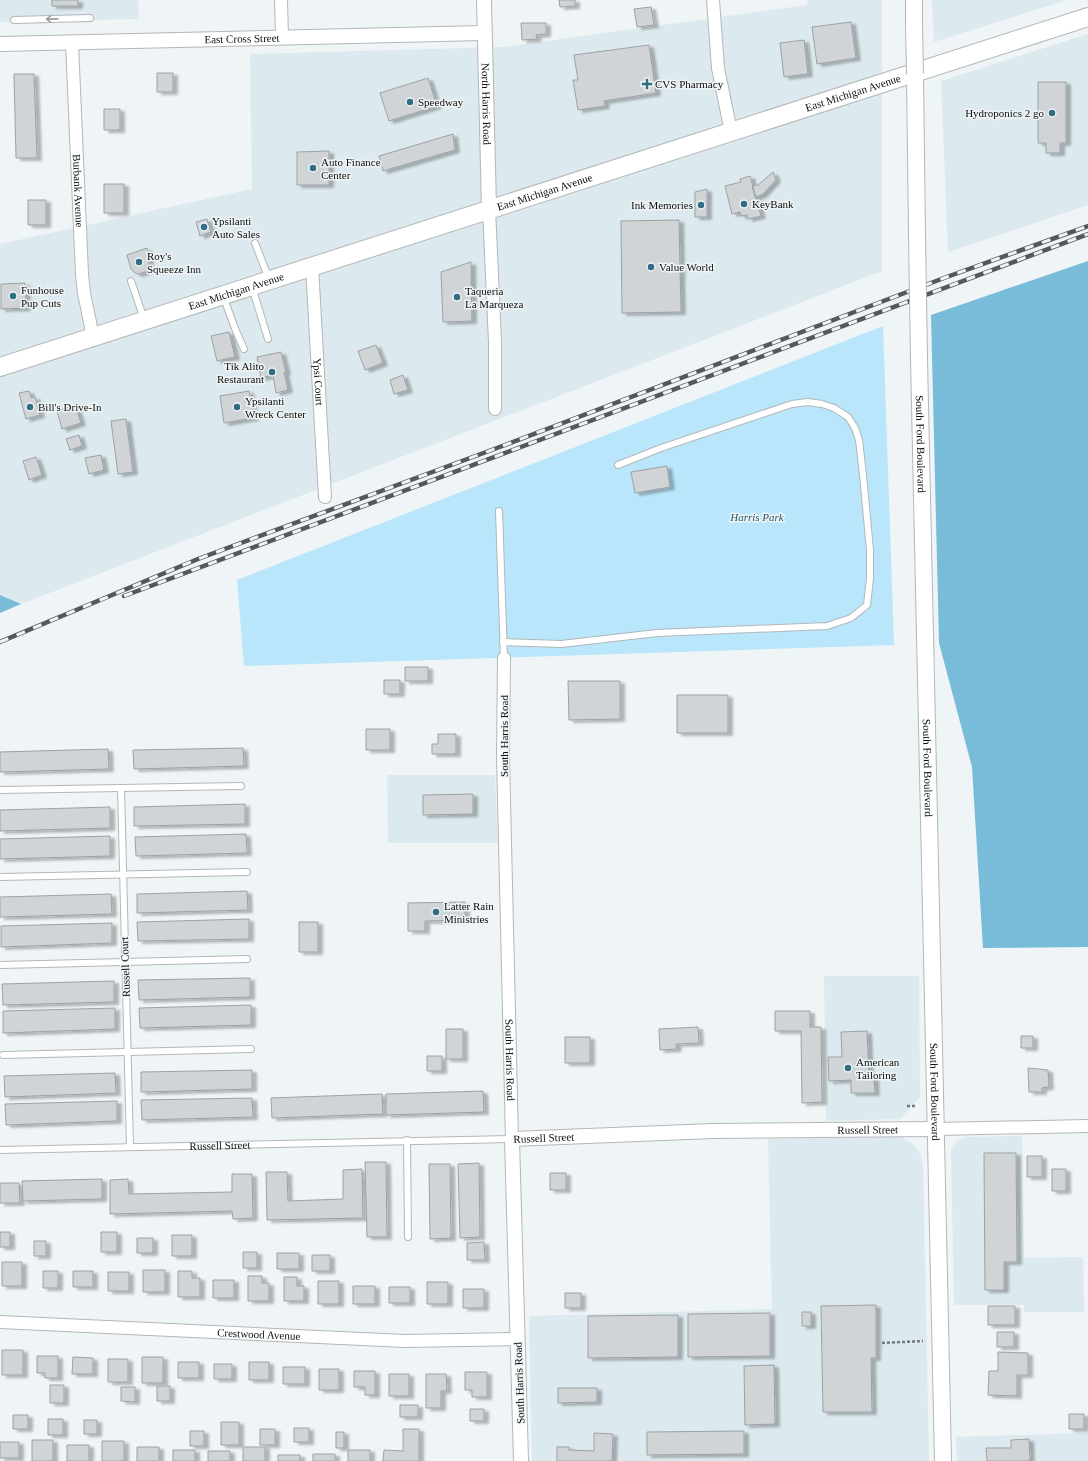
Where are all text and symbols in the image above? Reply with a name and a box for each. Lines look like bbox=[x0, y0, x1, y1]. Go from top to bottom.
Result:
one-way arrow bbox=[46, 15, 59, 23]
street label: East Cross Street bbox=[204, 32, 280, 45]
street label: North Harris Road bbox=[480, 63, 493, 146]
street label: East Michigan Avenue bbox=[804, 72, 902, 114]
place label: CVS Pharmacy bbox=[655, 78, 724, 90]
marker: CVS Pharmacy bbox=[642, 79, 652, 89]
place label: Speedway bbox=[418, 96, 464, 108]
marker: Speedway bbox=[405, 97, 415, 107]
place label: Hydroponics 2 go bbox=[965, 107, 1044, 119]
marker: Hydroponics 2 go bbox=[1047, 108, 1057, 118]
street label: Burbank Avenue bbox=[71, 154, 86, 228]
place label: Auto Finance Center bbox=[321, 156, 381, 181]
marker: Auto Finance Center bbox=[308, 163, 318, 173]
street label: East Michigan Avenue bbox=[495, 171, 594, 213]
place label: KeyBank bbox=[752, 198, 794, 210]
place label: Ink Memories bbox=[631, 199, 693, 211]
marker: KeyBank bbox=[739, 199, 749, 209]
marker: Ink Memories bbox=[696, 200, 706, 210]
place label: Ypsilanti Auto Sales bbox=[212, 215, 260, 240]
marker: Ypsilanti Auto Sales bbox=[199, 222, 209, 232]
place label: Roy's Squeeze Inn bbox=[147, 250, 202, 275]
marker: Roy's Squeeze Inn bbox=[134, 257, 144, 267]
place label: Value World bbox=[659, 261, 714, 273]
marker: Value World bbox=[646, 262, 656, 272]
street label: East Michigan Avenue bbox=[187, 270, 285, 312]
place label: Funhouse Pup Cuts bbox=[21, 284, 64, 309]
place label: Taqueria La Marqueza bbox=[465, 285, 523, 310]
marker: Funhouse Pup Cuts bbox=[8, 291, 18, 301]
marker: Taqueria La Marqueza bbox=[452, 292, 462, 302]
street label: Ypsi Court bbox=[311, 358, 326, 406]
place label: Tik Alito Restaurant bbox=[217, 360, 264, 385]
marker: Tik Alito Restaurant bbox=[267, 367, 277, 377]
place label: Ypsilanti Wreck Center bbox=[245, 395, 306, 420]
street label: South Ford Boulevard bbox=[914, 395, 928, 494]
place label: Bill's Drive-In bbox=[38, 401, 102, 413]
marker: Bill's Drive-In bbox=[25, 402, 35, 412]
marker: Ypsilanti Wreck Center bbox=[232, 402, 242, 412]
park label: Harris Park bbox=[729, 511, 785, 523]
street label: South Harris Road bbox=[498, 695, 510, 777]
street label: South Ford Boulevard bbox=[921, 719, 935, 817]
place label: Latter Rain Ministries bbox=[444, 900, 494, 925]
marker: Latter Rain Ministries bbox=[431, 907, 441, 917]
street label: Russell Court bbox=[118, 937, 132, 997]
street label: South Harris Road bbox=[503, 1019, 517, 1102]
street label: South Ford Boulevard bbox=[928, 1043, 942, 1141]
place label: American Tailoring bbox=[856, 1056, 900, 1081]
marker: American Tailoring bbox=[843, 1063, 853, 1073]
street label: Russell Street bbox=[837, 1123, 898, 1136]
street label: Russell Street bbox=[513, 1131, 575, 1145]
street label: Russell Street bbox=[189, 1139, 251, 1152]
street label: Crestwood Avenue bbox=[217, 1326, 301, 1342]
street label: South Harris Road bbox=[512, 1341, 526, 1424]

